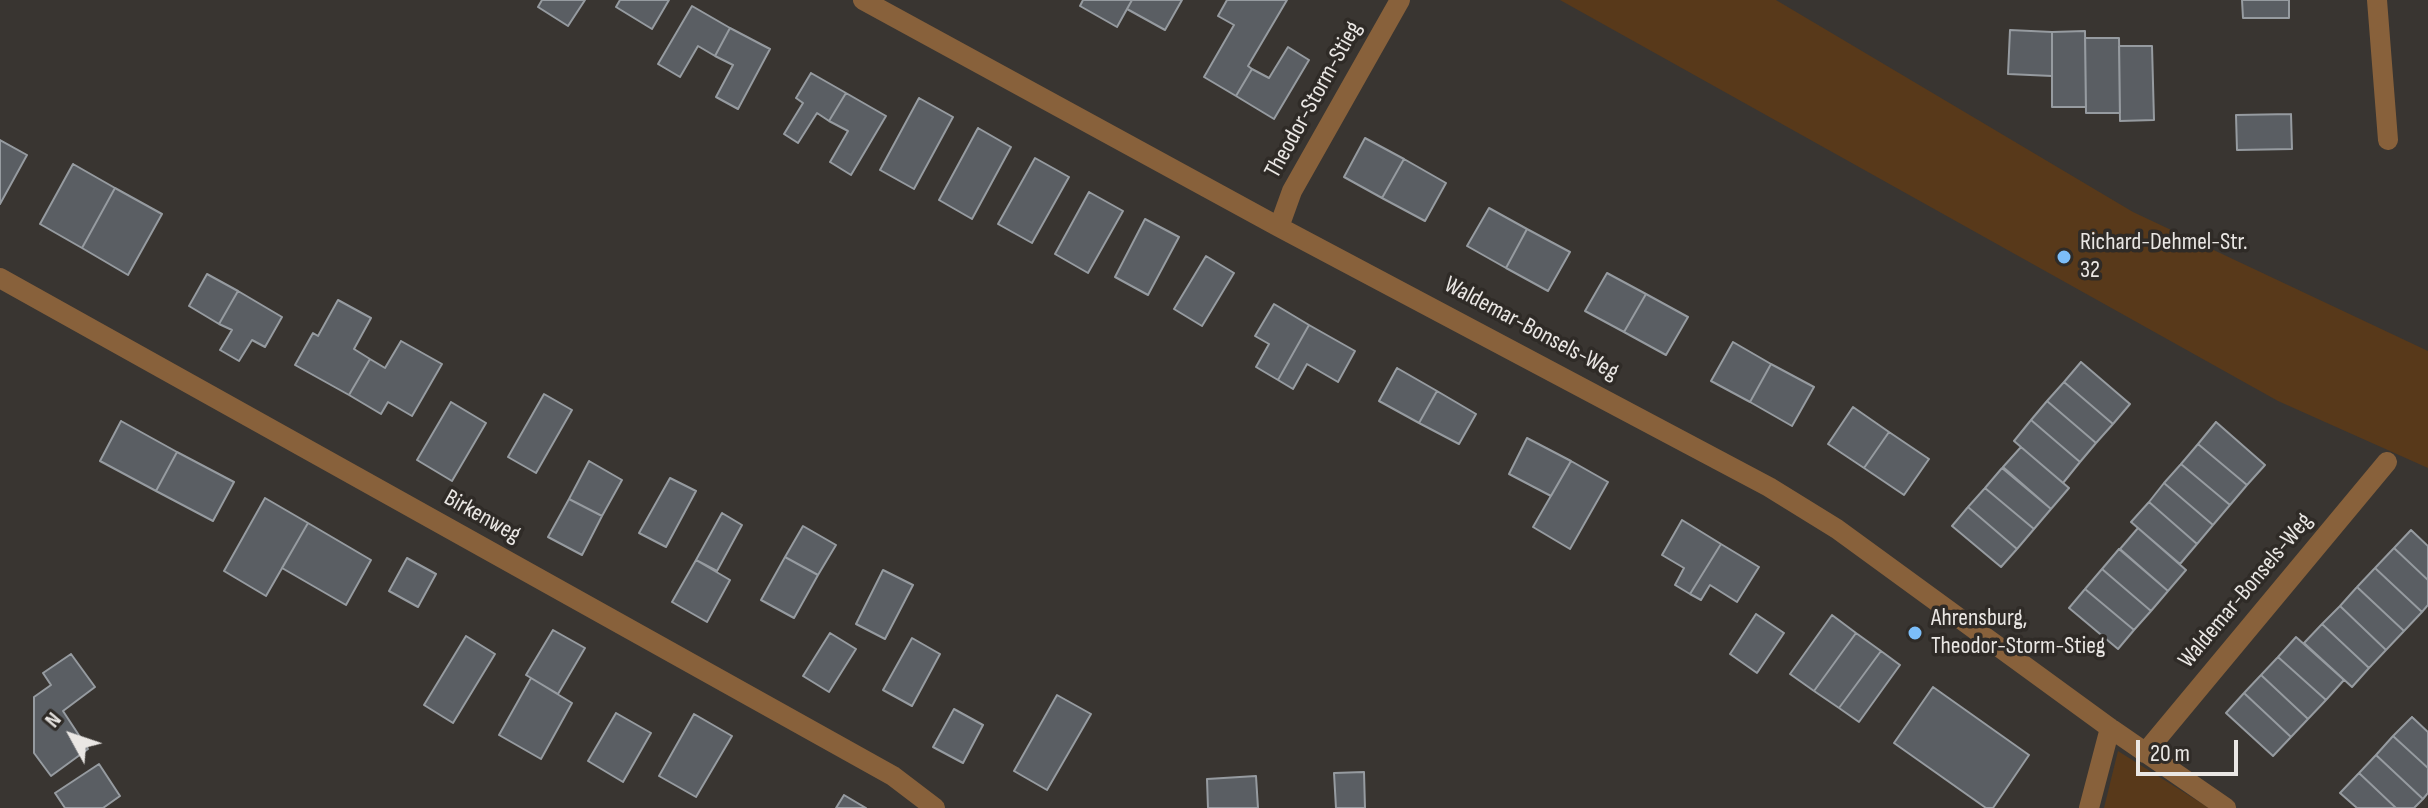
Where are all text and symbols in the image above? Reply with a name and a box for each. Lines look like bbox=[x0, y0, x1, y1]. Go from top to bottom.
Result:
street label: Theodor-Storm-Stieg bbox=[1259, 17, 1369, 183]
place label: Richard-Dehmel-Str. 32 bbox=[2080, 229, 2248, 285]
marker: Richard-Dehmel-Str. 32 bbox=[2055, 248, 2073, 266]
street label: Waldemar-Bonsels-Weg bbox=[1439, 271, 1623, 387]
street label: Birkenweg bbox=[439, 484, 525, 550]
street label: Waldemar-Bonsels-Weg bbox=[2173, 508, 2319, 674]
place label: Ahrensburg, Theodor-Storm-Stieg bbox=[1931, 605, 2105, 661]
marker: Ahrensburg, Theodor-Storm-Stieg bbox=[1906, 624, 1924, 642]
north arrow bbox=[32, 696, 112, 776]
text: N bbox=[39, 707, 67, 733]
scale bar bbox=[2140, 724, 2242, 774]
text: 20 m bbox=[2150, 739, 2190, 768]

